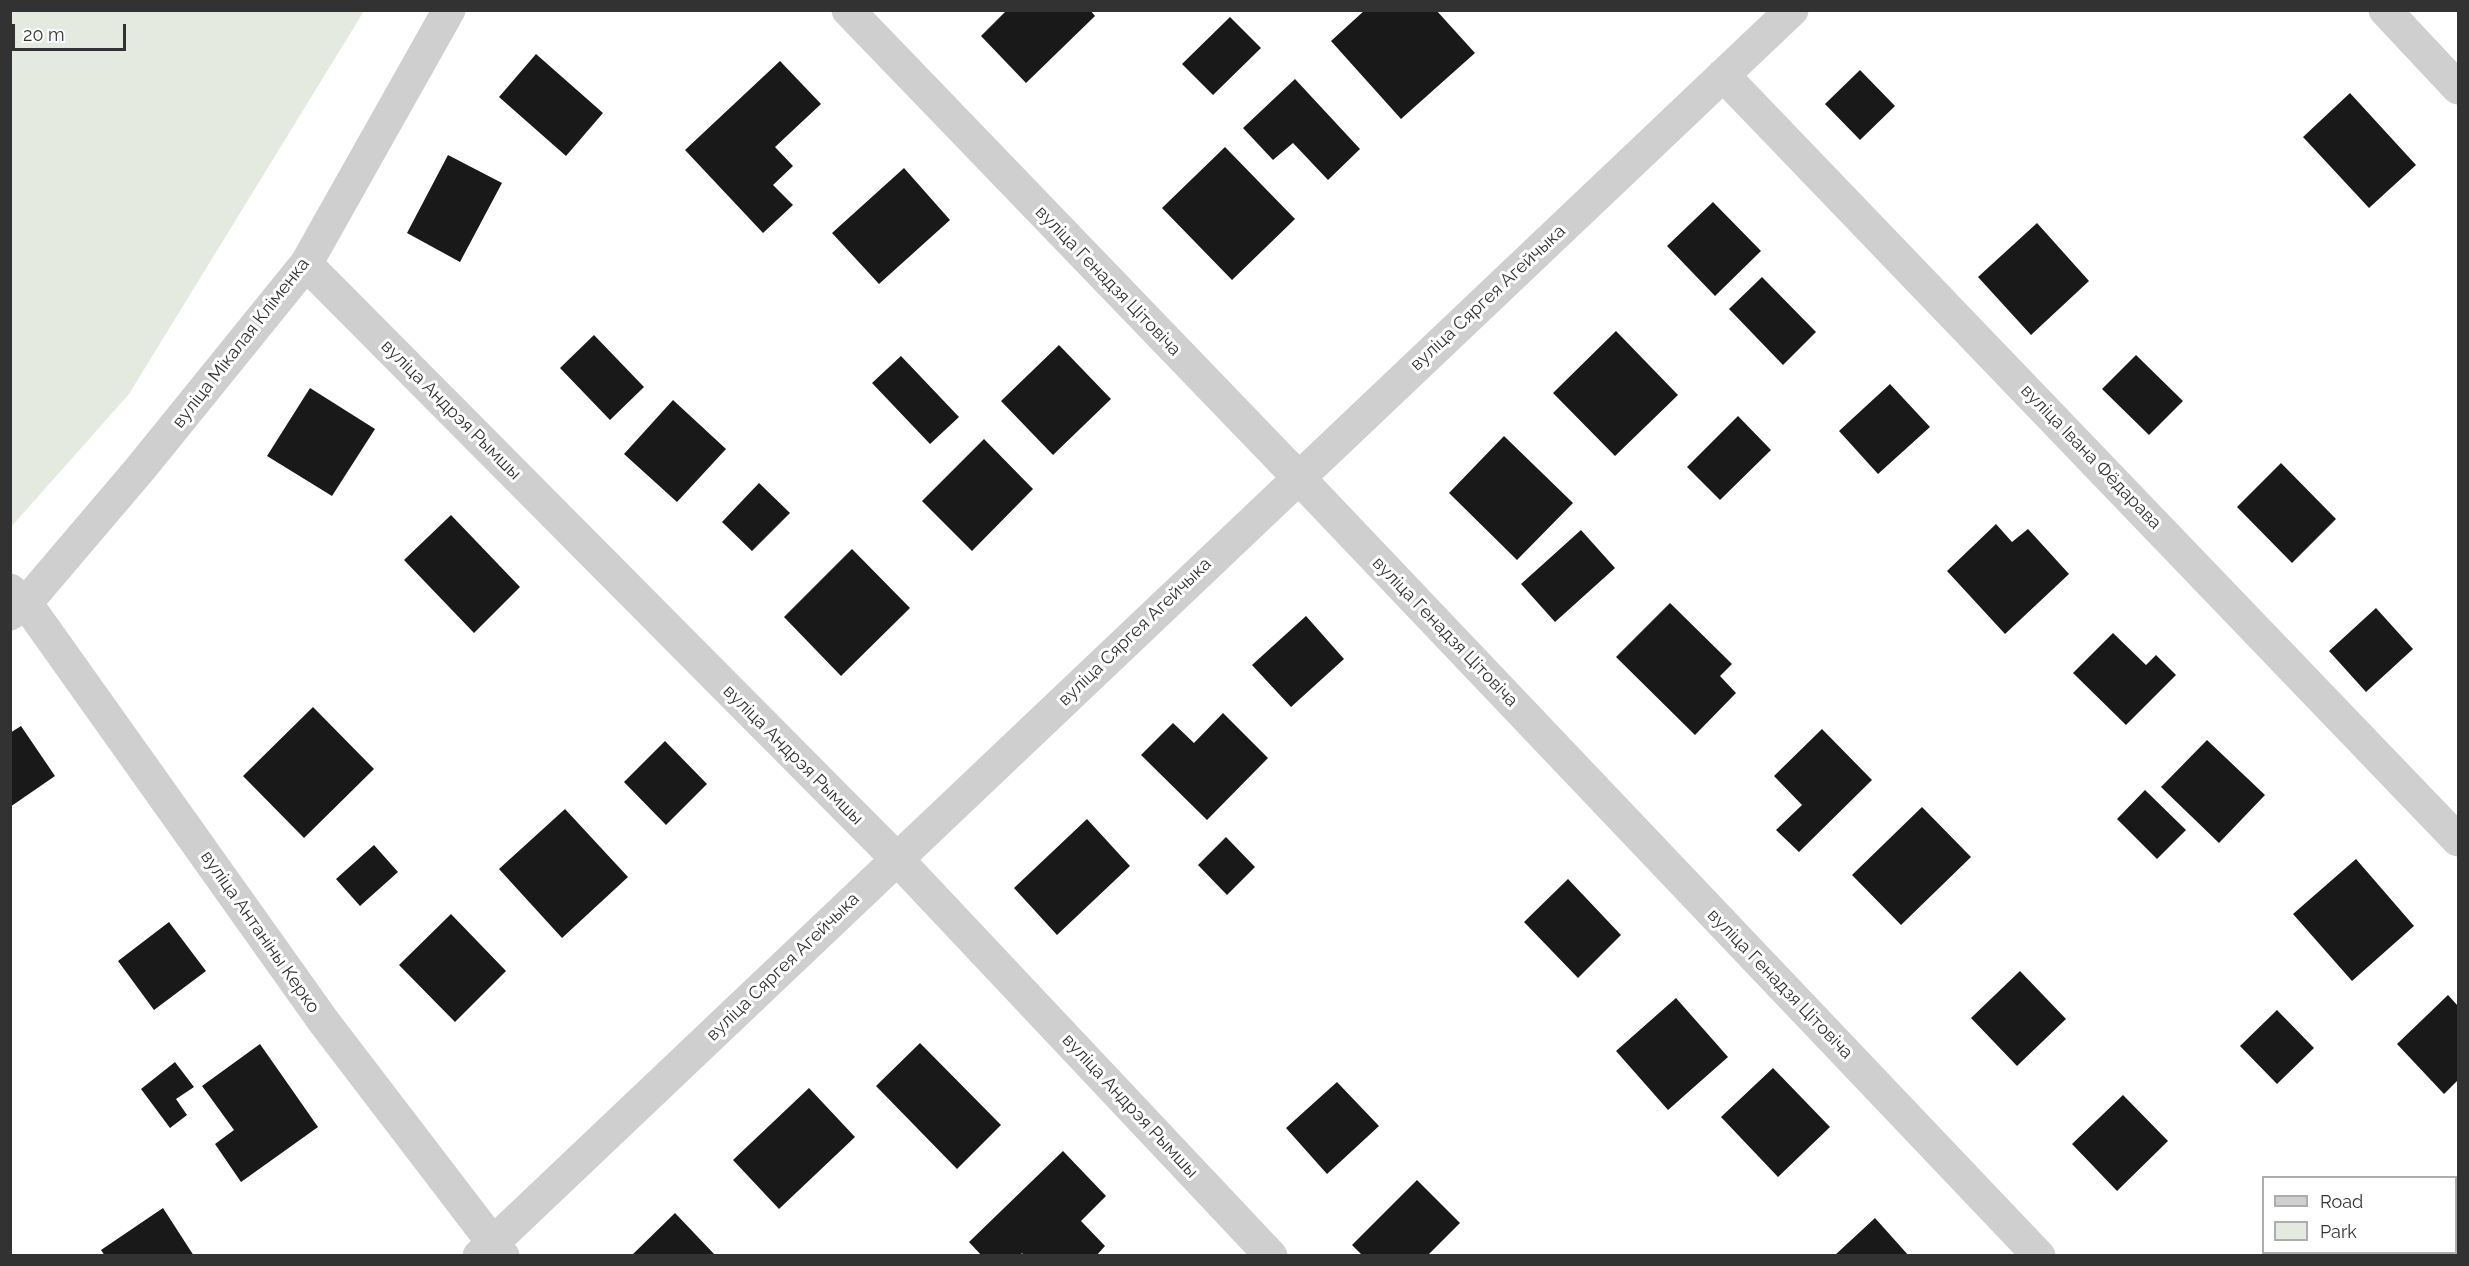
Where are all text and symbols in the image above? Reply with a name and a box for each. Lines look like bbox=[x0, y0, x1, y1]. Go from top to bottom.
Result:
scale bar bbox=[15, 12, 129, 50]
text: 20 m bbox=[23, 24, 65, 45]
street label: вуліца Генадзя Цітовіча bbox=[1031, 201, 1185, 361]
street label: вуліца Сяргея Агейчыка bbox=[1406, 221, 1570, 375]
street label: вуліца Мікалая Кліменка bbox=[168, 254, 314, 432]
street label: вуліца Андрэя Рымшы bbox=[377, 336, 525, 484]
street label: вуліца Івана Фёдарава bbox=[2016, 380, 2166, 534]
street label: вуліца Генадзя Цітовіча bbox=[1368, 552, 1522, 712]
street label: вуліца Сяргея Агейчыка bbox=[1054, 553, 1216, 711]
street label: вуліца Андрэя Рымшы bbox=[719, 681, 867, 829]
street label: вуліца Антаніны Керко bbox=[196, 847, 324, 1017]
street label: вуліца Сяргея Агейчыка bbox=[702, 888, 864, 1046]
street label: вуліца Генадзя Цітовіча bbox=[1703, 904, 1857, 1064]
street label: вуліца Андрэя Рымшы bbox=[1058, 1029, 1202, 1183]
legend bbox=[2262, 1176, 2457, 1254]
text: Road bbox=[2320, 1191, 2363, 1212]
text: Park bbox=[2320, 1221, 2357, 1242]

